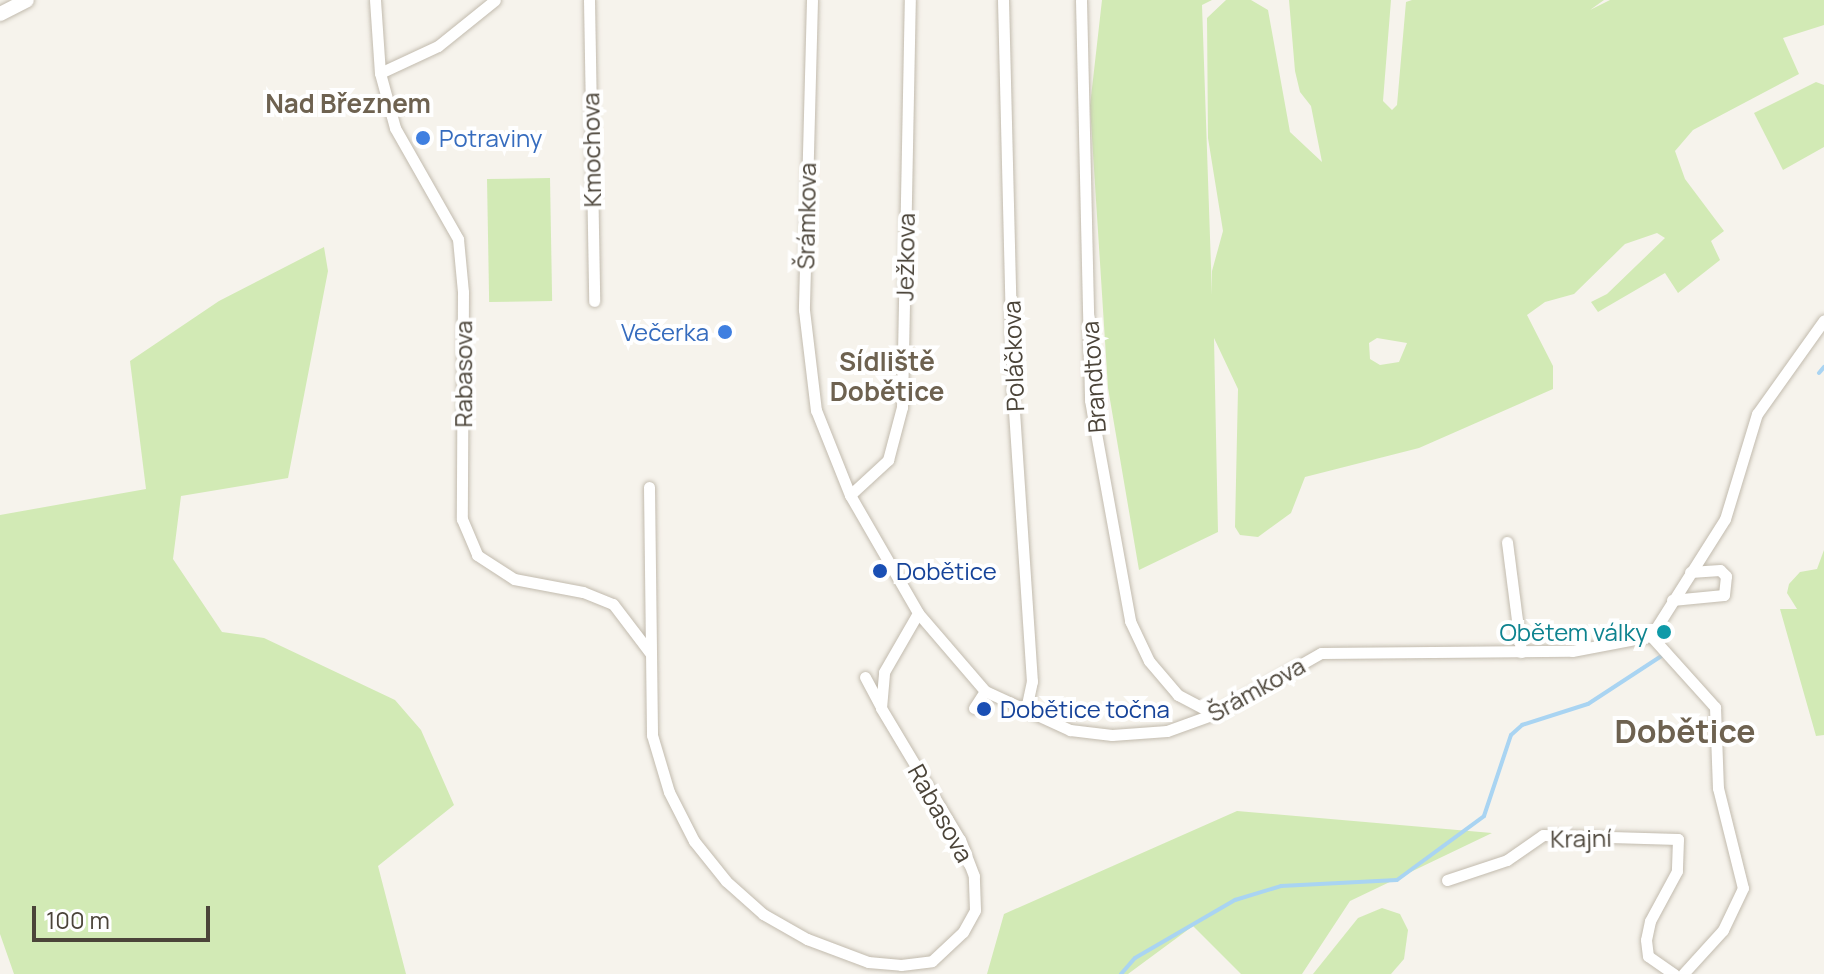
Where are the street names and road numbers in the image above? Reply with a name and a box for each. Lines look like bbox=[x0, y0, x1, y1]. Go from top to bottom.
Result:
street label: Kmochova bbox=[576, 92, 606, 208]
street label: Šrámkova bbox=[791, 162, 821, 270]
street label: Ježkova bbox=[890, 213, 920, 301]
street label: Poláčkova bbox=[997, 300, 1029, 412]
street label: Rabasova bbox=[449, 320, 477, 428]
street label: Brandtova bbox=[1075, 320, 1111, 434]
street label: Šrámkova bbox=[1202, 651, 1310, 727]
street label: Rabasova bbox=[902, 759, 980, 867]
street label: Krajní bbox=[1550, 823, 1612, 853]

